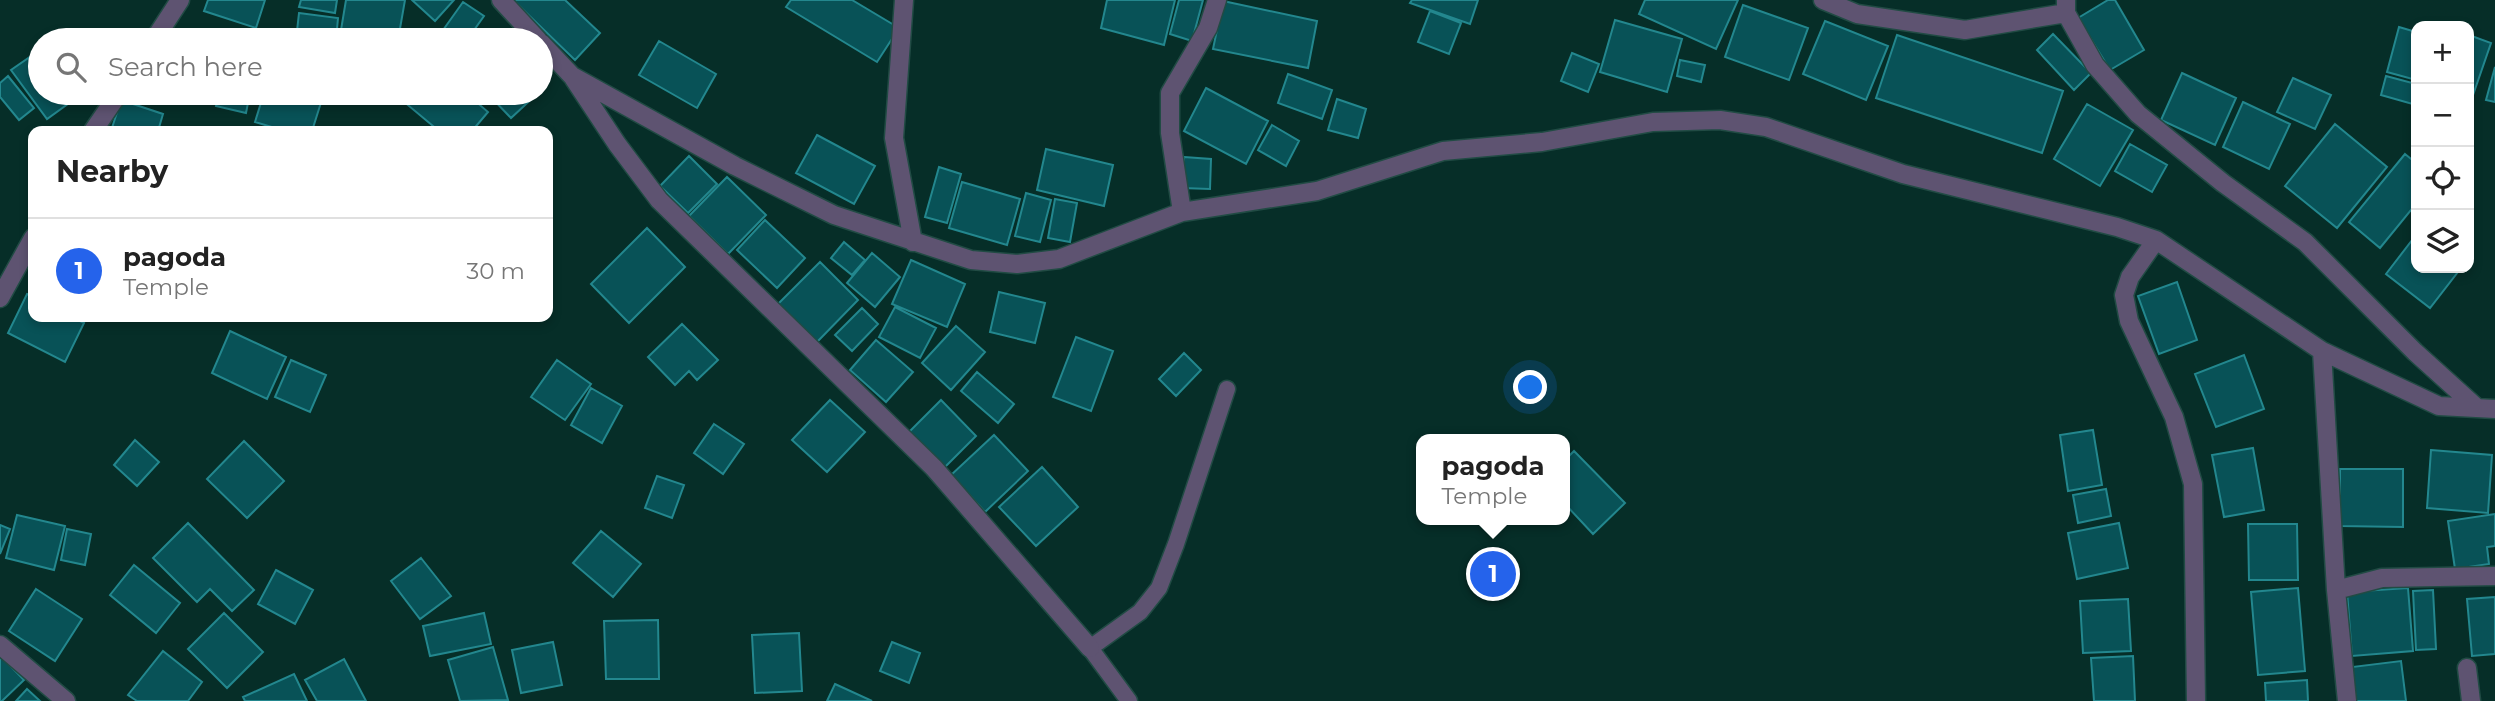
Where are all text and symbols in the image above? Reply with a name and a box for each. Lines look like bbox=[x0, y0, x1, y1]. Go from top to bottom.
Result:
map controls bbox=[2411, 21, 2474, 273]
button: + bbox=[2411, 21, 2474, 84]
search box bbox=[28, 28, 553, 105]
icon: search bbox=[52, 48, 90, 86]
text: Search here bbox=[108, 51, 263, 83]
button: − bbox=[2411, 84, 2474, 147]
button: locate bbox=[2411, 147, 2474, 210]
text: Nearby bbox=[56, 153, 168, 190]
button: layers bbox=[2411, 210, 2474, 273]
text: pagoda bbox=[123, 241, 226, 273]
text: 1 bbox=[74, 257, 84, 285]
text: 30 m bbox=[466, 257, 525, 285]
text: Temple bbox=[123, 273, 209, 301]
your location bbox=[1513, 370, 1547, 404]
popup bbox=[1416, 434, 1570, 525]
text: pagoda bbox=[1441, 450, 1545, 482]
text: Temple bbox=[1441, 482, 1527, 510]
pin: 1 bbox=[1470, 548, 1516, 600]

